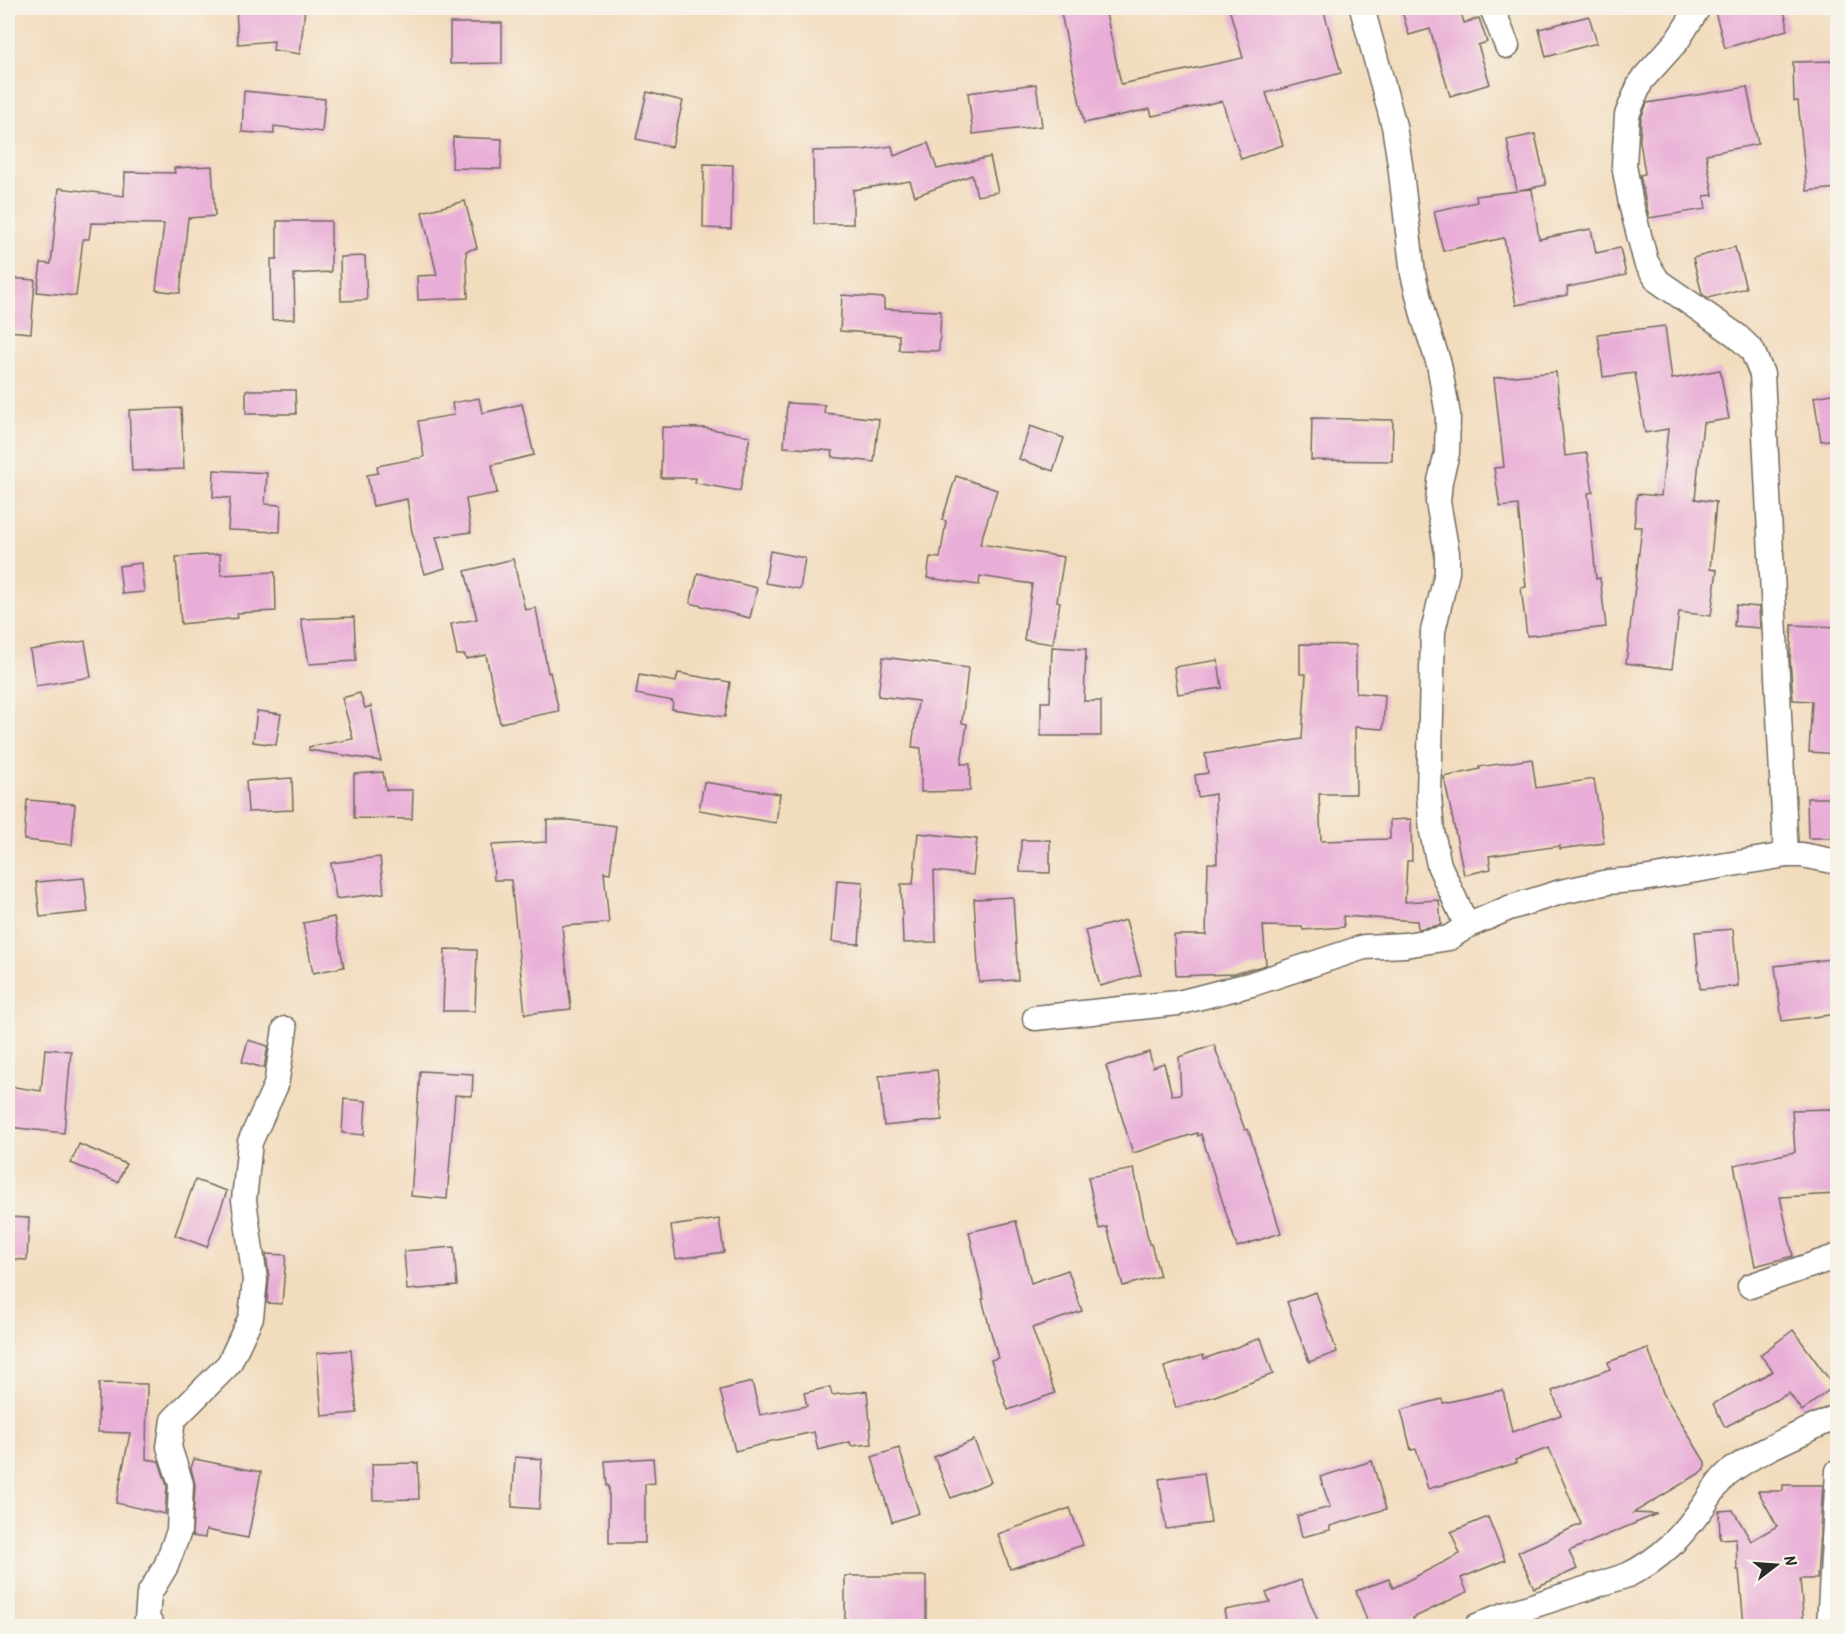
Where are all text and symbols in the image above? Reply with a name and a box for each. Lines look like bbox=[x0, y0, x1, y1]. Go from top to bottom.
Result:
north arrow bbox=[1746, 1535, 1806, 1595]
text: N bbox=[1775, 1553, 1802, 1570]

